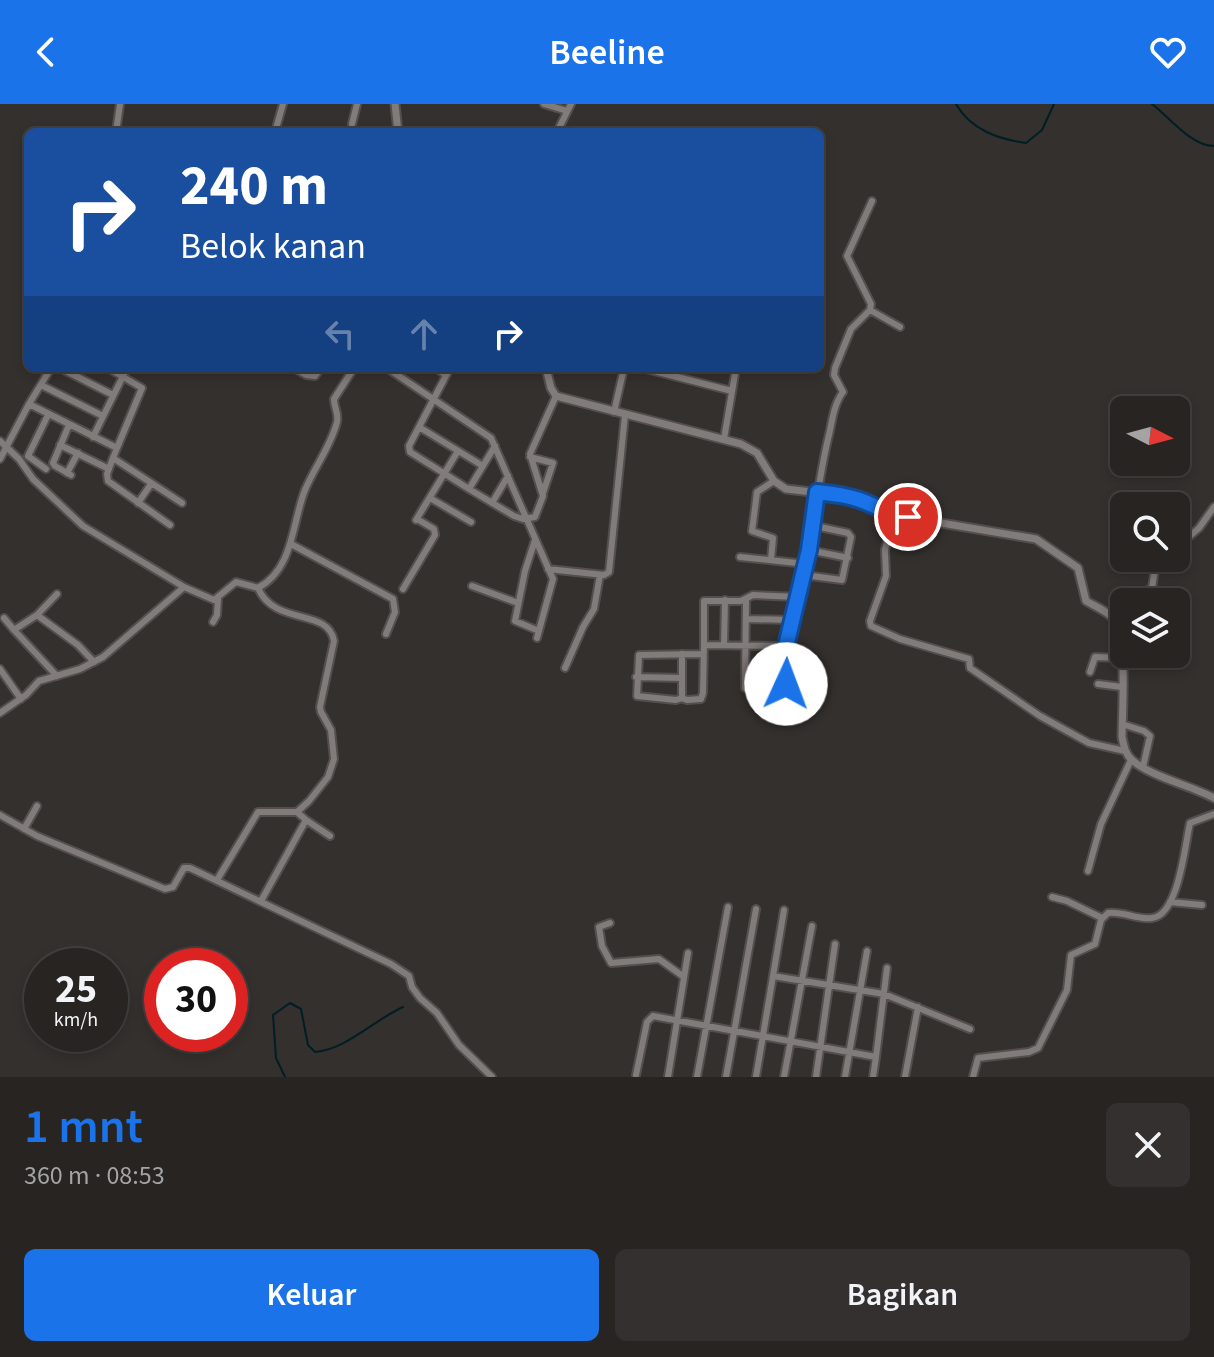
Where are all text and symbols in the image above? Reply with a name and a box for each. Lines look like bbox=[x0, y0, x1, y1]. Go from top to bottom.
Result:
text: Beeline bbox=[549, 27, 665, 78]
icon: back bbox=[24, 30, 68, 74]
icon: heart bbox=[1146, 30, 1190, 74]
text: 240 m bbox=[180, 147, 328, 226]
icon: right bbox=[48, 160, 152, 264]
text: Belok kanan bbox=[180, 221, 366, 272]
icon: left bbox=[318, 312, 362, 356]
icon: ahead bbox=[402, 312, 446, 356]
icon: right bbox=[486, 312, 530, 356]
north arrow bbox=[1110, 396, 1190, 476]
map controls bbox=[1110, 396, 1190, 668]
pin bbox=[874, 483, 942, 551]
button: search bbox=[1110, 492, 1190, 572]
icon: arrive bbox=[886, 495, 930, 539]
button: layers bbox=[1110, 588, 1190, 668]
position arrow bbox=[744, 642, 828, 726]
speed limit sign: 30 bbox=[144, 948, 248, 1052]
text: 25 bbox=[55, 961, 97, 1018]
text: km/h bbox=[54, 1006, 98, 1034]
text: 1 mnt bbox=[24, 1093, 143, 1161]
button: close bbox=[1106, 1103, 1190, 1187]
text: 360 m · 08:53 bbox=[24, 1157, 165, 1194]
button: Keluar bbox=[24, 1249, 599, 1341]
button: Bagikan bbox=[615, 1249, 1190, 1341]

